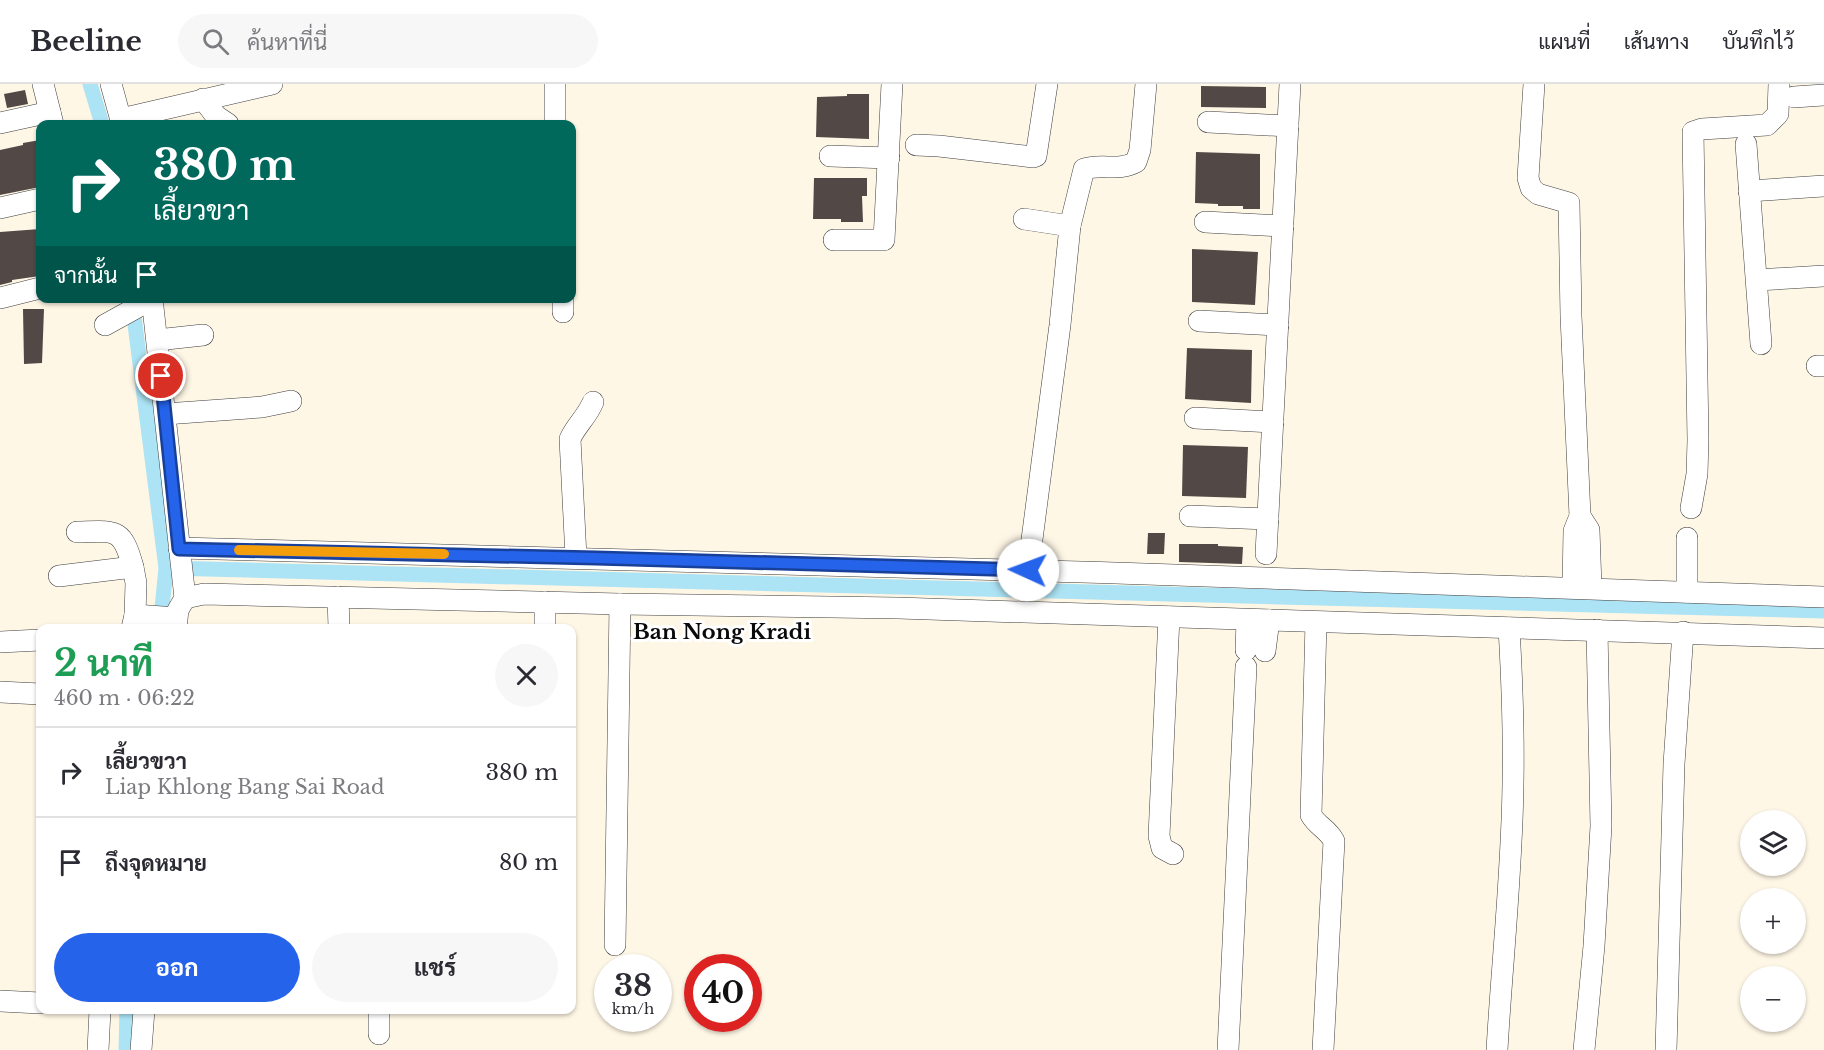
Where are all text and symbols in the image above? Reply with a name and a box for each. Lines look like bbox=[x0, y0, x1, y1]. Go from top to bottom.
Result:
search box bbox=[178, 14, 598, 68]
text: Beeline bbox=[30, 24, 142, 59]
icon: search bbox=[199, 25, 232, 58]
text: ค้นหาที่นี่ bbox=[247, 29, 327, 56]
text: แผนที่ bbox=[1538, 29, 1591, 55]
text: เส้นทาง bbox=[1624, 29, 1689, 55]
text: บันทึกไว้ bbox=[1722, 29, 1794, 55]
text: 380 m bbox=[153, 139, 296, 191]
icon: right bbox=[54, 144, 132, 222]
text: เลี้ยวขวา bbox=[153, 194, 249, 227]
icon: arrive bbox=[130, 258, 163, 291]
text: จากนั้น bbox=[54, 262, 118, 289]
pin bbox=[135, 350, 186, 401]
icon: arrive bbox=[144, 359, 177, 392]
position arrow bbox=[996, 538, 1060, 602]
district label: Ban Nong Kradi bbox=[633, 619, 811, 645]
text: 2 นาที bbox=[54, 641, 153, 686]
button: close bbox=[495, 644, 558, 707]
text: 460 m · 06:22 bbox=[54, 686, 195, 710]
text: เลี้ยวขวา bbox=[105, 748, 187, 775]
icon: right bbox=[54, 756, 87, 789]
text: 380 m bbox=[485, 759, 558, 786]
text: Liap Khlong Bang Sai Road bbox=[105, 775, 384, 799]
map controls bbox=[1740, 810, 1806, 1032]
button: layers bbox=[1740, 810, 1806, 876]
icon: arrive bbox=[54, 846, 87, 879]
text: 80 m bbox=[499, 849, 558, 876]
text: ถึงจุดหมาย bbox=[105, 850, 207, 877]
button: + bbox=[1740, 888, 1806, 954]
button: ออก bbox=[54, 933, 300, 1002]
button: แชร์ bbox=[312, 933, 558, 1002]
speed limit sign: 40 bbox=[684, 954, 762, 1032]
button: − bbox=[1740, 966, 1806, 1032]
text: 38 bbox=[614, 967, 652, 1004]
text: km/h bbox=[612, 999, 654, 1018]

